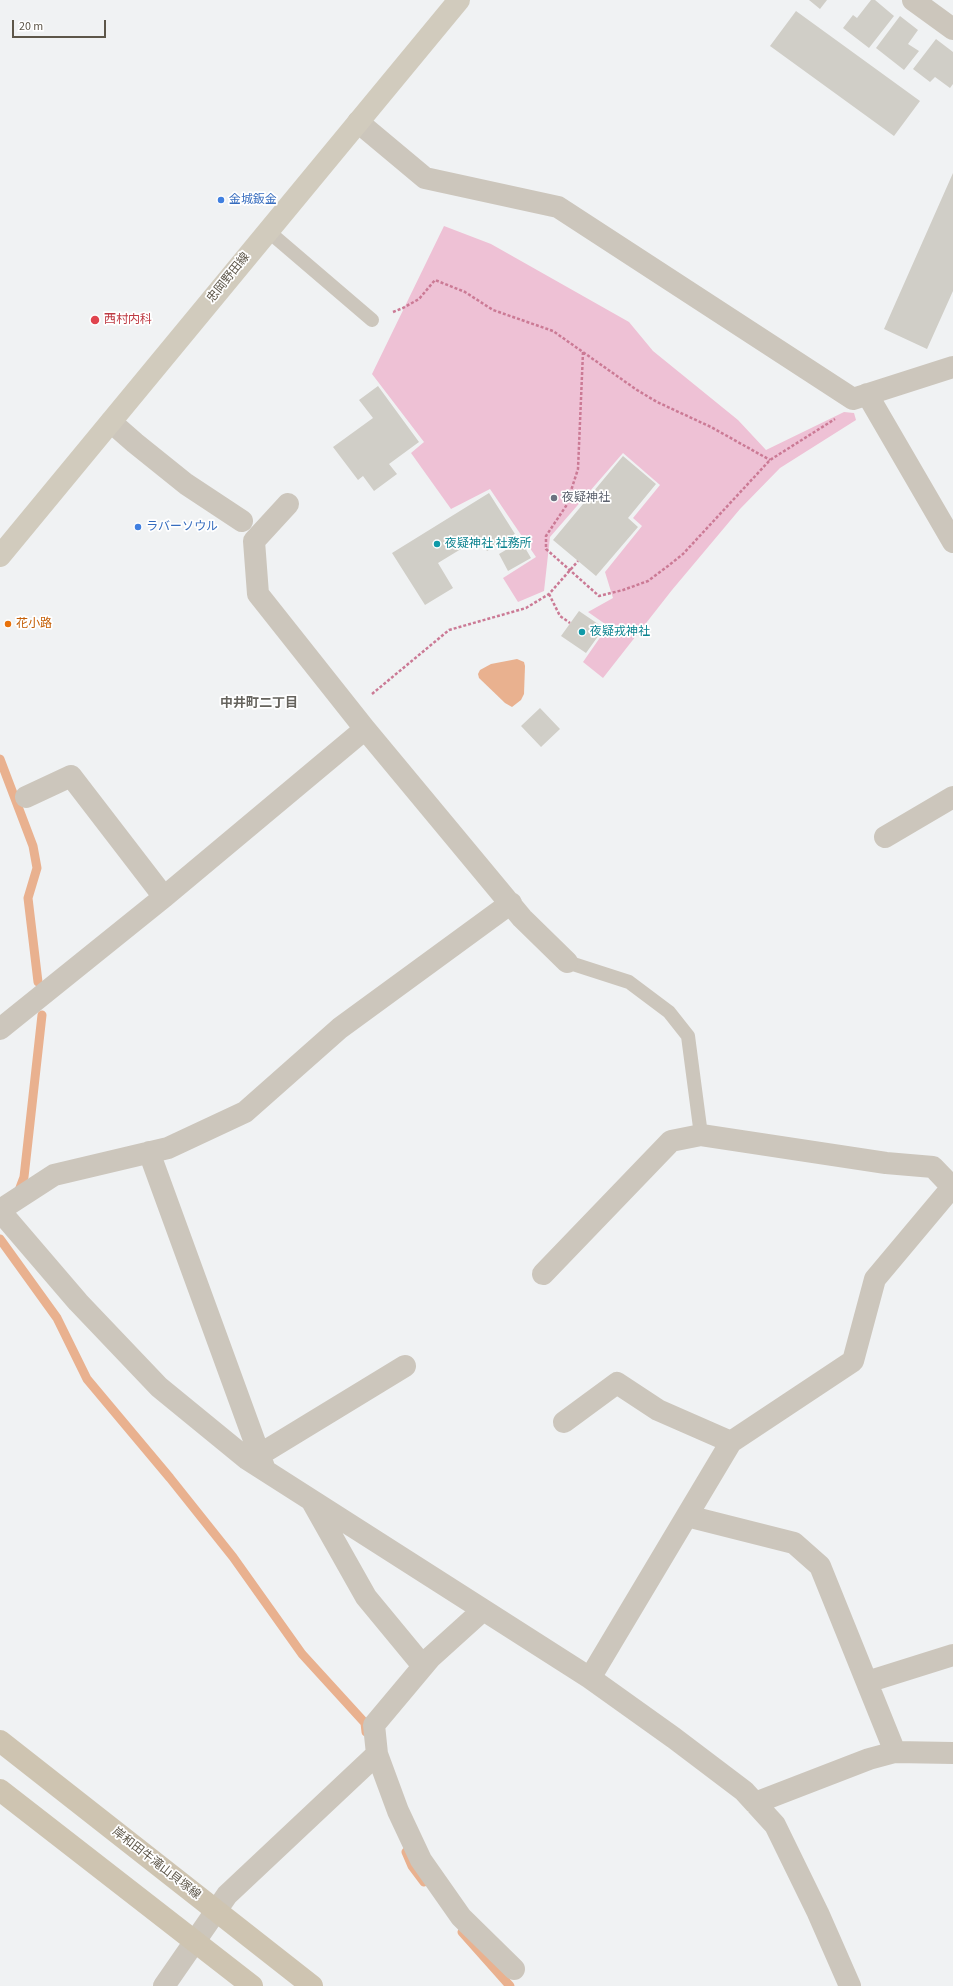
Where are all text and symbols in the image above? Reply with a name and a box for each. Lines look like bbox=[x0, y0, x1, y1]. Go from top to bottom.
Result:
scale bar bbox=[14, 12, 108, 38]
text: 20 m bbox=[19, 18, 43, 35]
place label: 金城鈑金 bbox=[229, 193, 277, 207]
marker: 金城鈑金 bbox=[216, 195, 226, 205]
street label: 忠岡野田線 bbox=[205, 250, 253, 306]
place label: 西村内科 bbox=[104, 313, 152, 327]
marker: 西村内科 bbox=[89, 314, 101, 326]
place label: 夜疑神社 bbox=[562, 491, 610, 505]
marker: 夜疑神社 bbox=[549, 493, 559, 503]
place label: ラバーソウル bbox=[146, 520, 218, 534]
marker: ラバーソウル bbox=[133, 522, 143, 532]
place label: 夜疑神社 社務所 bbox=[445, 537, 531, 551]
marker: 夜疑神社 社務所 bbox=[432, 539, 442, 549]
place label: 花小路 bbox=[16, 617, 52, 631]
marker: 花小路 bbox=[3, 619, 13, 629]
place label: 夜疑戎神社 bbox=[590, 625, 650, 639]
marker: 夜疑戎神社 bbox=[577, 627, 587, 637]
district label: 中井町二丁目 bbox=[220, 696, 298, 712]
street label: 岸和田牛滝山貝塚線 bbox=[109, 1825, 203, 1903]

